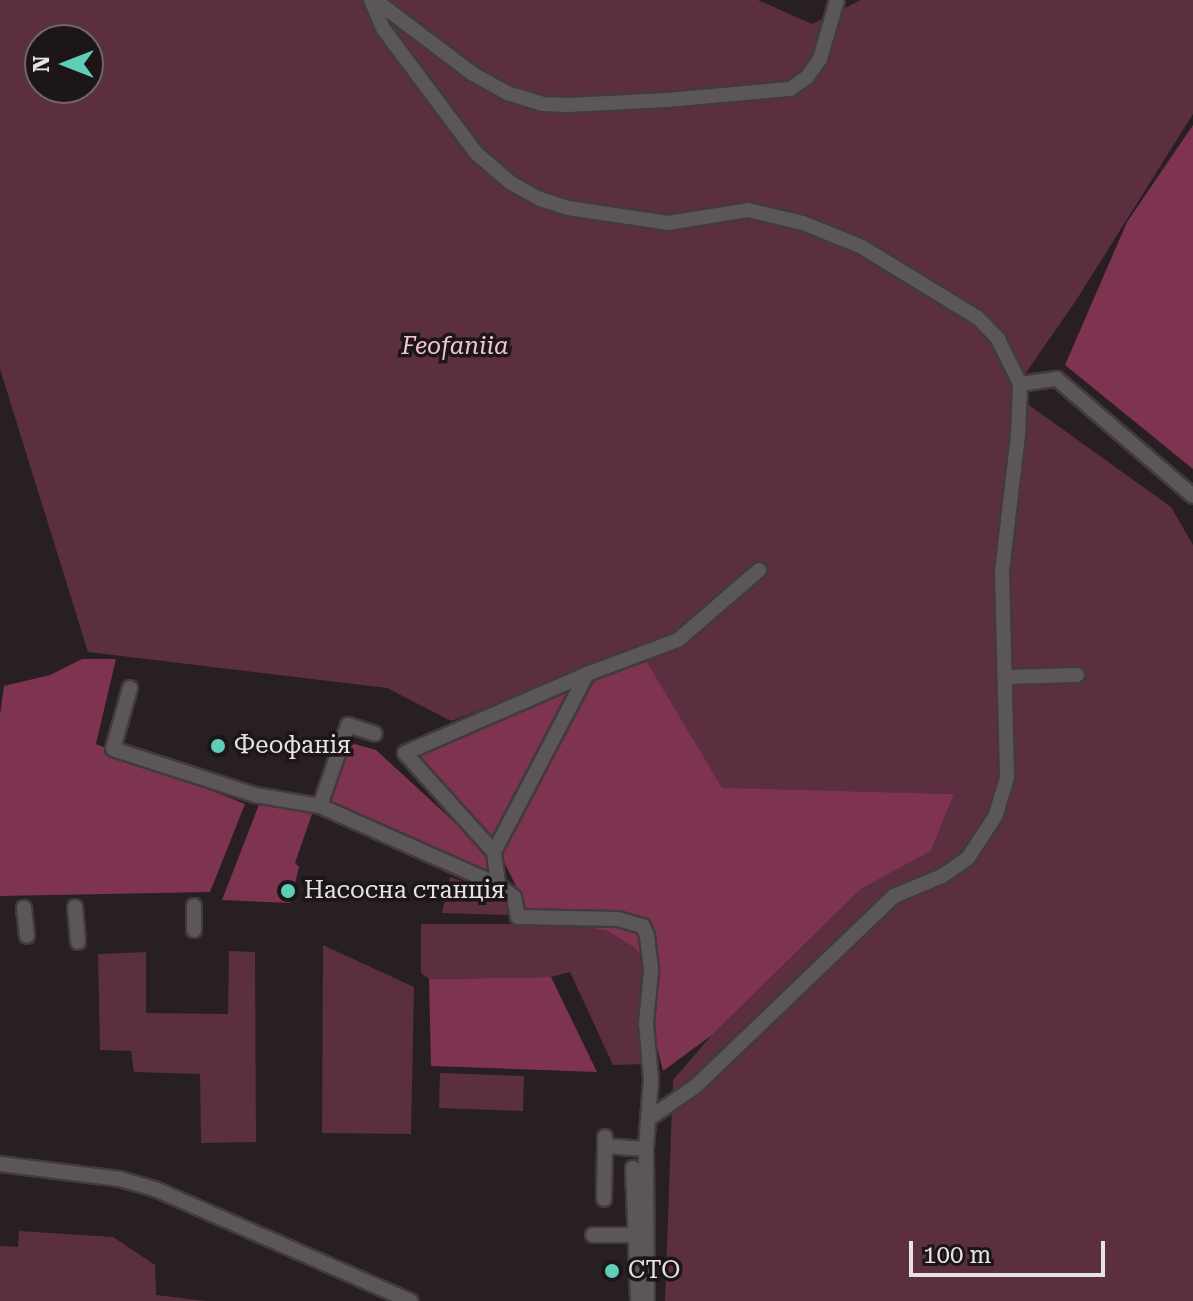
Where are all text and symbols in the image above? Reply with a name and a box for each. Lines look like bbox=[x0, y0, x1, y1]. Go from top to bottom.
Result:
north arrow bbox=[24, 24, 104, 104]
text: N bbox=[29, 56, 54, 72]
park label: Feofaniia bbox=[401, 333, 509, 361]
place label: Феофанія bbox=[234, 732, 351, 760]
marker: Феофанія bbox=[209, 737, 227, 755]
place label: Насосна станція bbox=[304, 877, 505, 905]
marker: Насосна станція bbox=[279, 882, 297, 900]
scale bar bbox=[913, 1225, 1109, 1275]
text: 100 m bbox=[923, 1241, 991, 1269]
place label: СТО bbox=[628, 1257, 680, 1285]
marker: СТО bbox=[603, 1262, 621, 1280]

